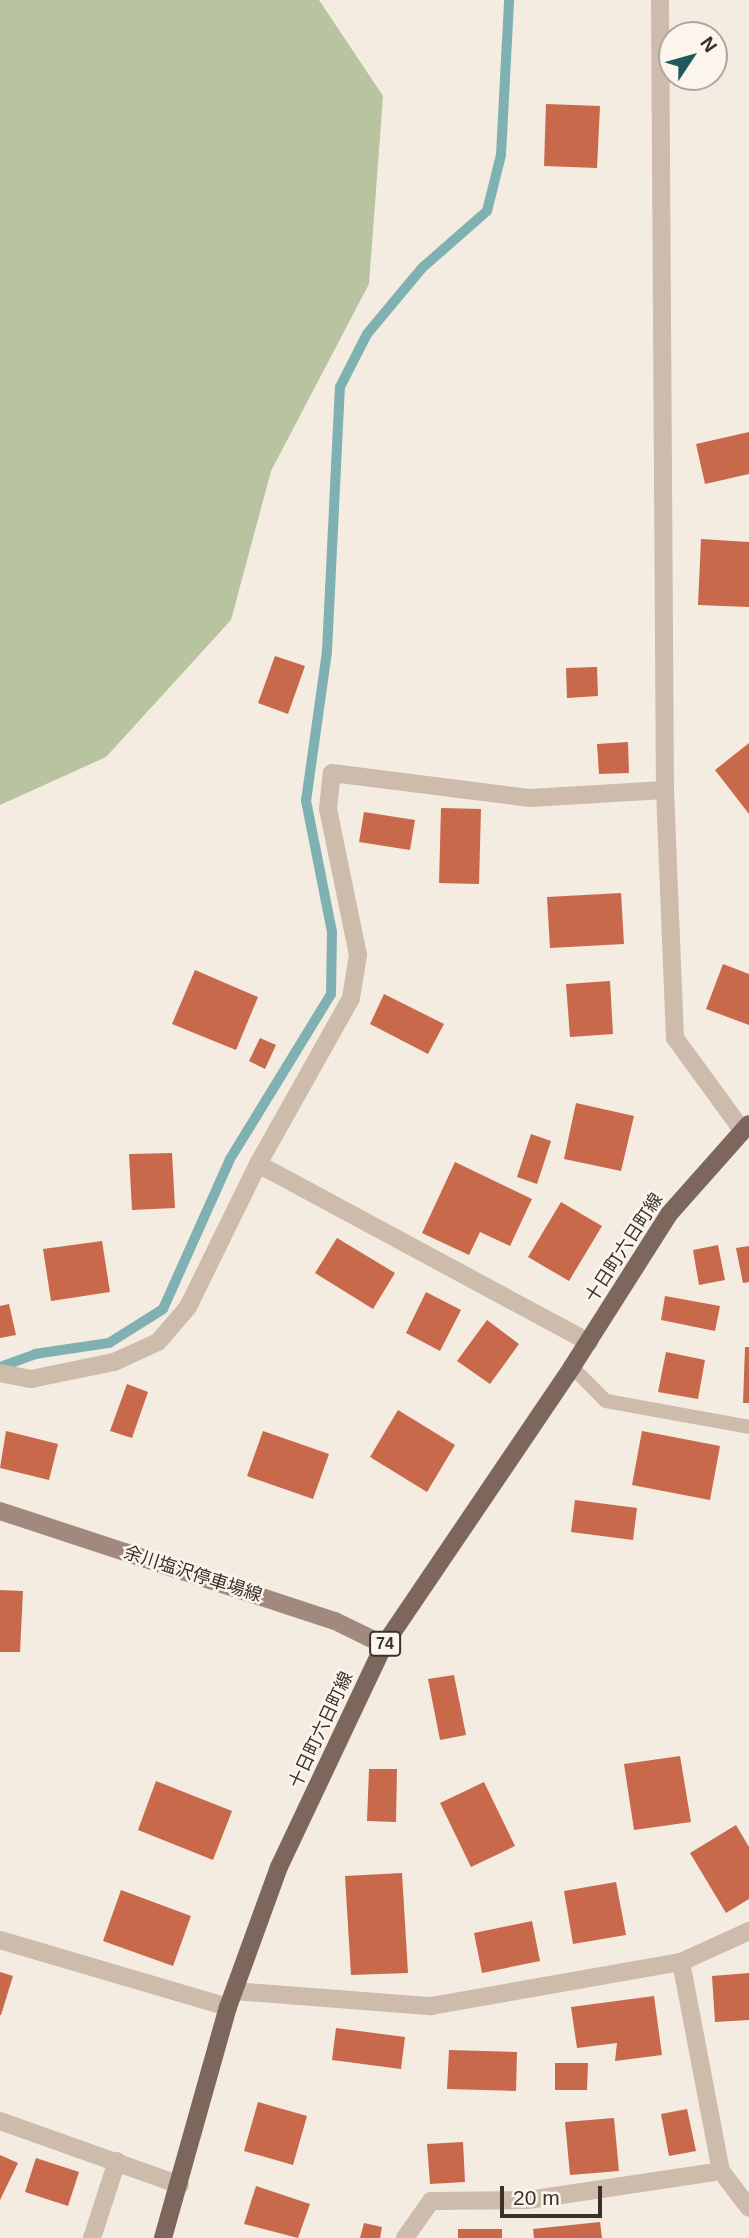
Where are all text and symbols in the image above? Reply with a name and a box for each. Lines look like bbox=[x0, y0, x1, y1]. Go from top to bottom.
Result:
north arrow bbox=[658, 21, 728, 91]
text: N bbox=[696, 33, 721, 56]
street label: 十日町六日町線 bbox=[581, 1189, 667, 1307]
street label: 余川塩沢停車場線 bbox=[121, 1541, 265, 1607]
road number: 74 bbox=[368, 1632, 402, 1656]
street label: 十日町六日町線 bbox=[285, 1668, 357, 1792]
scale bar bbox=[504, 2172, 606, 2216]
text: 20 m bbox=[513, 2186, 560, 2209]

